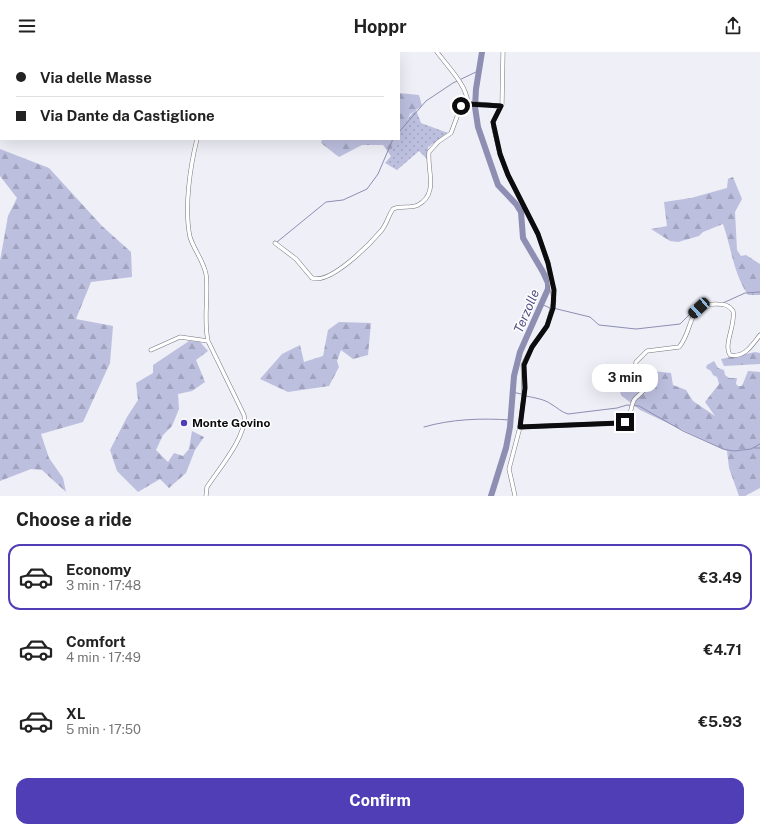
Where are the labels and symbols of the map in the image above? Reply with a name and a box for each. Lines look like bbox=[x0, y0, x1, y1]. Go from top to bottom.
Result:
route start bbox=[452, 97, 470, 115]
water label: Terzolle bbox=[511, 287, 542, 335]
car bbox=[686, 296, 712, 320]
callout: 3 min bbox=[592, 364, 658, 392]
route end bbox=[616, 413, 634, 431]
place label: Monte Govino bbox=[192, 416, 270, 430]
marker: Monte Govino bbox=[179, 418, 189, 428]

